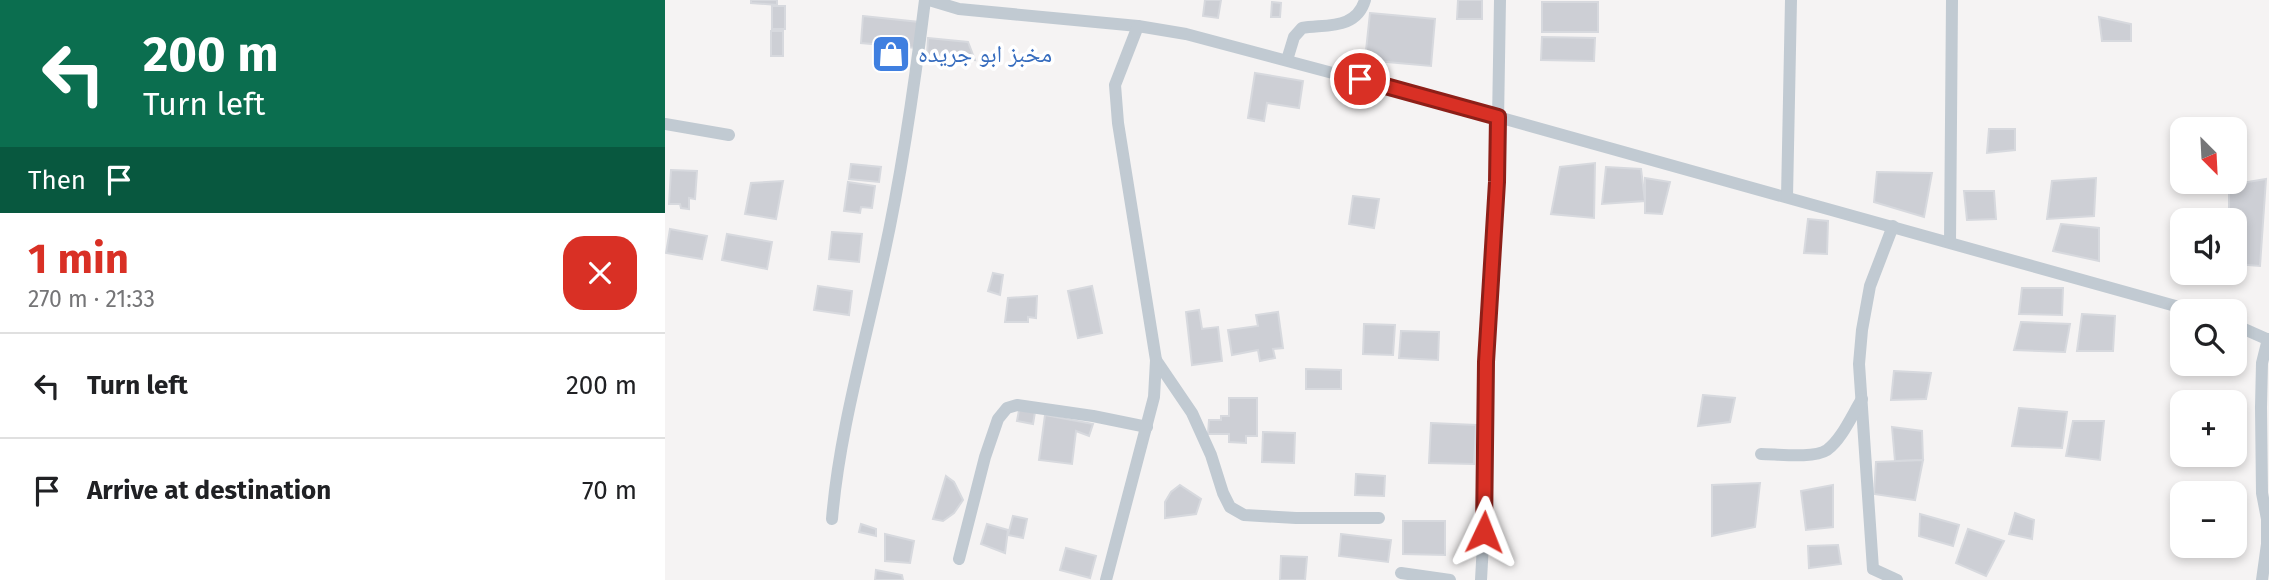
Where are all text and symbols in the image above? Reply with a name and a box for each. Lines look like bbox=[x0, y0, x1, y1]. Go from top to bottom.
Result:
text: 200 m bbox=[143, 25, 279, 84]
icon: left bbox=[28, 28, 119, 119]
shop icon: مخبز ابو جريده bbox=[870, 33, 912, 75]
place label: مخبز ابو جريده bbox=[918, 40, 1052, 68]
pin bbox=[1330, 49, 1390, 109]
icon: arrive bbox=[1341, 60, 1379, 98]
text: Turn left bbox=[143, 85, 265, 123]
north arrow bbox=[2170, 117, 2247, 194]
map controls bbox=[2170, 117, 2247, 558]
icon: arrive bbox=[100, 161, 138, 199]
text: Then bbox=[28, 165, 86, 196]
button: sound bbox=[2170, 208, 2247, 285]
text: 1 min bbox=[28, 234, 129, 284]
button: close bbox=[563, 236, 637, 310]
text: 270 m · 21:33 bbox=[28, 285, 155, 313]
button: search bbox=[2170, 299, 2247, 376]
icon: left bbox=[28, 367, 66, 405]
text: Turn left bbox=[87, 370, 188, 401]
text: 200 m bbox=[566, 370, 637, 401]
button: + bbox=[2170, 390, 2247, 467]
icon: arrive bbox=[28, 472, 66, 510]
text: Arrive at destination bbox=[87, 475, 331, 506]
text: 70 m bbox=[582, 475, 637, 506]
button: − bbox=[2170, 481, 2247, 558]
position arrow bbox=[1447, 495, 1521, 569]

